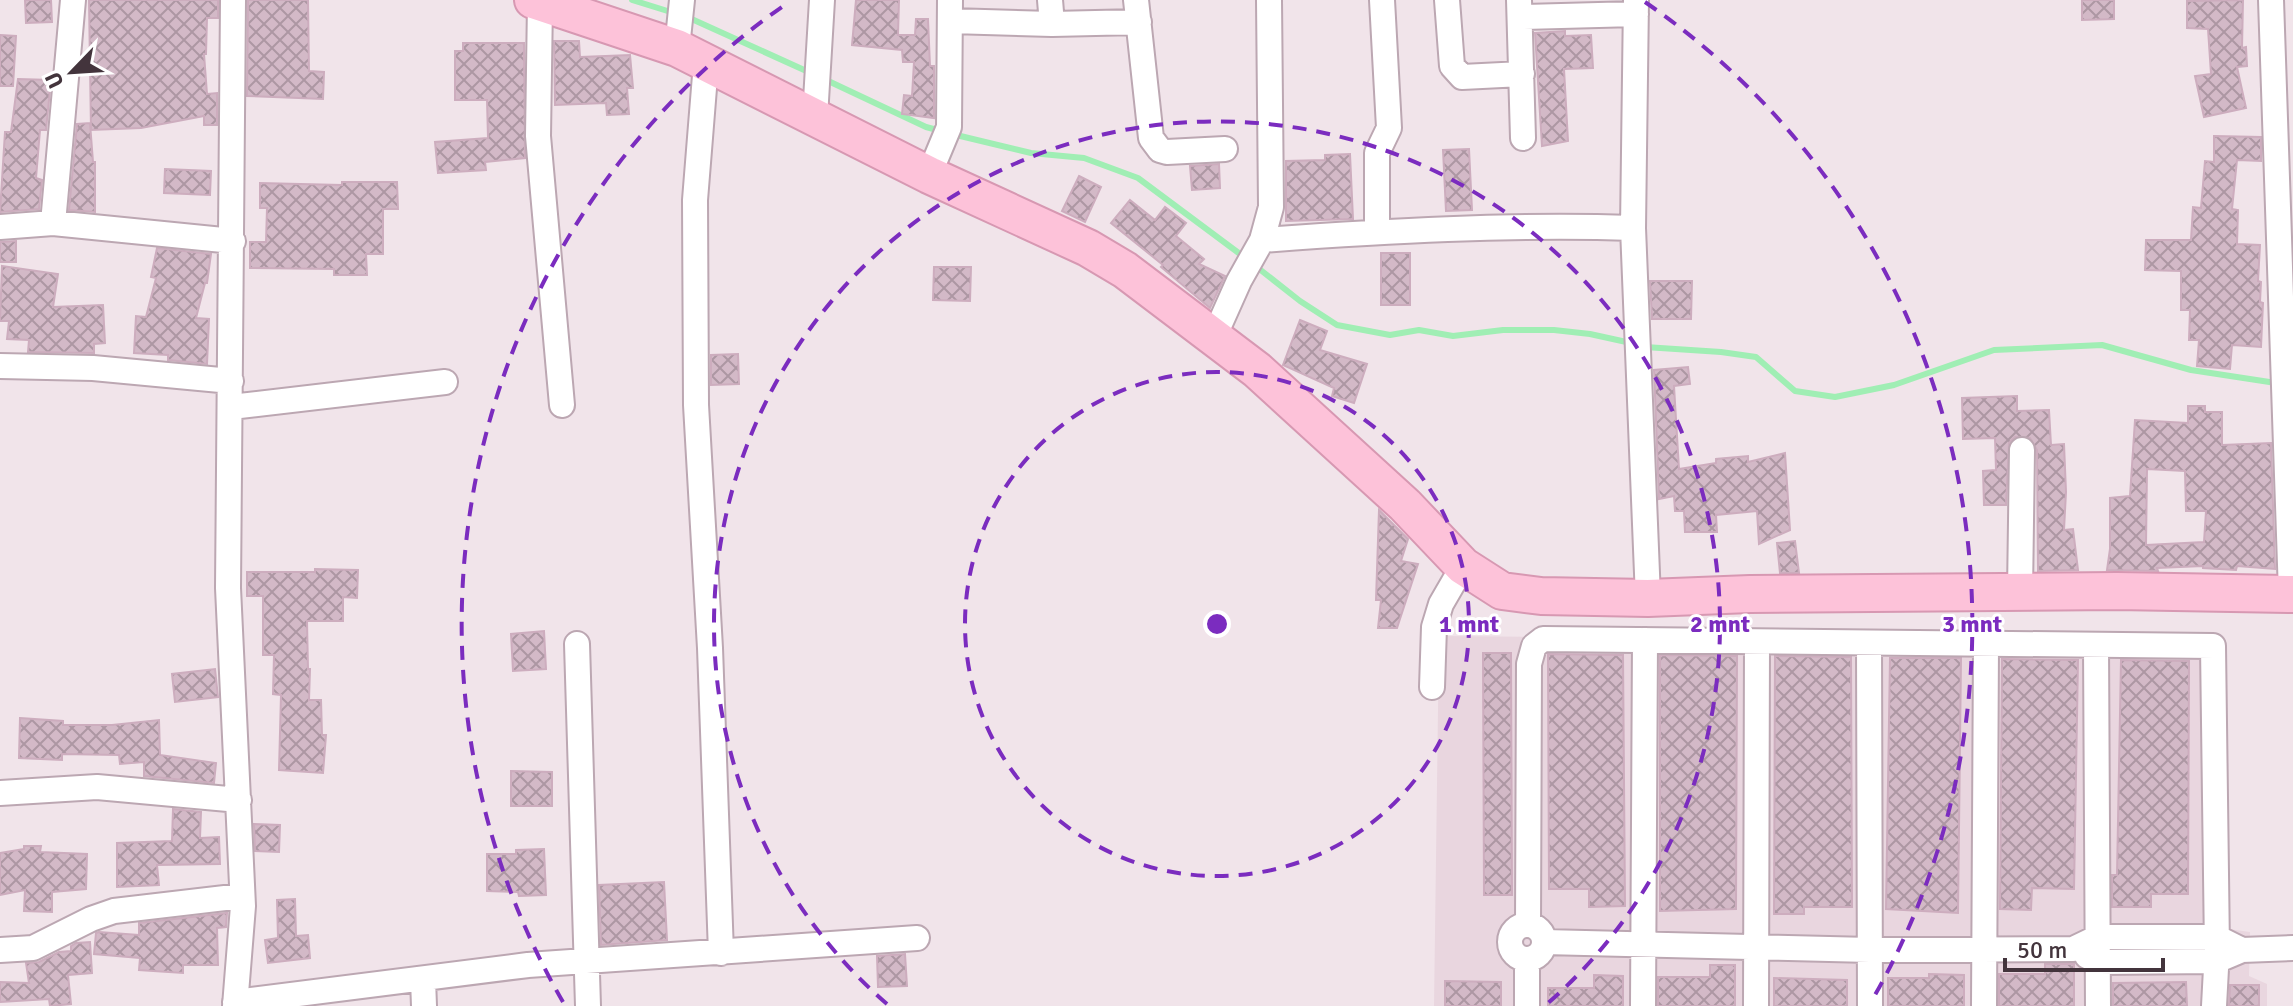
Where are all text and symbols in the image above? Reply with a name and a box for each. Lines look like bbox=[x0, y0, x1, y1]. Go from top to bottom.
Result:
north arrow bbox=[32, 32, 112, 112]
text: U bbox=[39, 68, 70, 93]
text: 1 mnt bbox=[1439, 609, 1499, 639]
text: 2 mnt bbox=[1690, 609, 1750, 639]
text: 3 mnt bbox=[1942, 609, 2002, 639]
centre of rings bbox=[1203, 610, 1231, 638]
scale bar bbox=[2005, 922, 2163, 972]
text: 50 m bbox=[2017, 935, 2067, 965]

